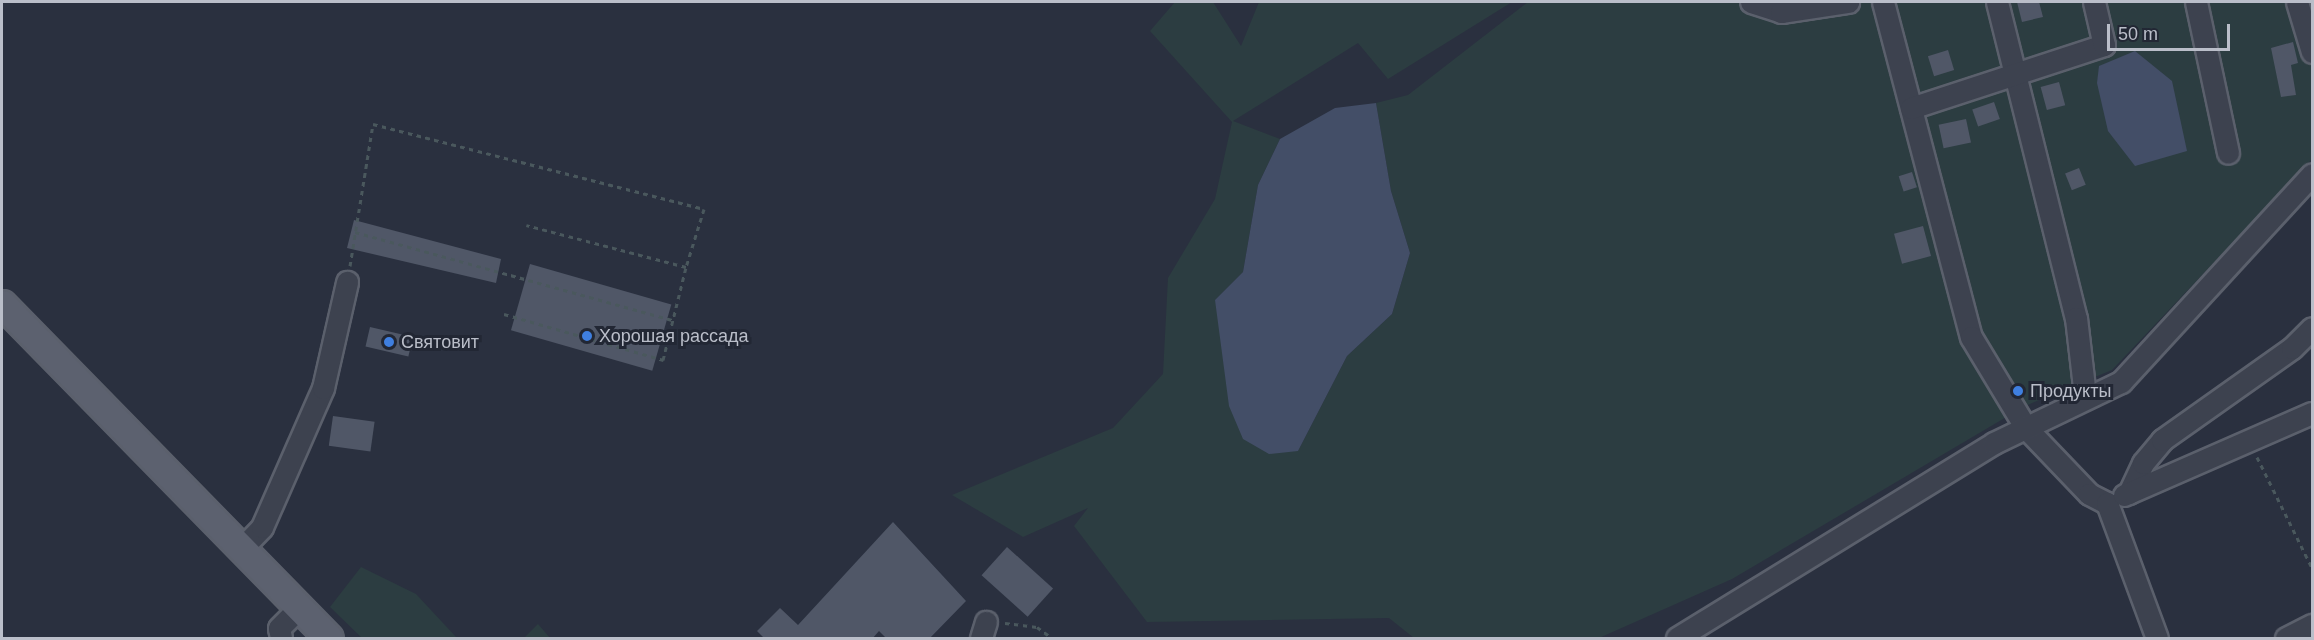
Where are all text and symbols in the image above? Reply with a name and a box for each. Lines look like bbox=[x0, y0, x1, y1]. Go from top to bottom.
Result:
scale bar bbox=[2110, 12, 2233, 50]
text: 50 m bbox=[2118, 24, 2158, 44]
place label: Хорошая рассада bbox=[599, 325, 749, 347]
marker: Хорошая рассада bbox=[580, 329, 594, 343]
place label: Святовит bbox=[401, 331, 479, 353]
marker: Святовит bbox=[382, 335, 396, 349]
place label: Продукты bbox=[2030, 380, 2111, 402]
marker: Продукты bbox=[2011, 384, 2025, 398]

